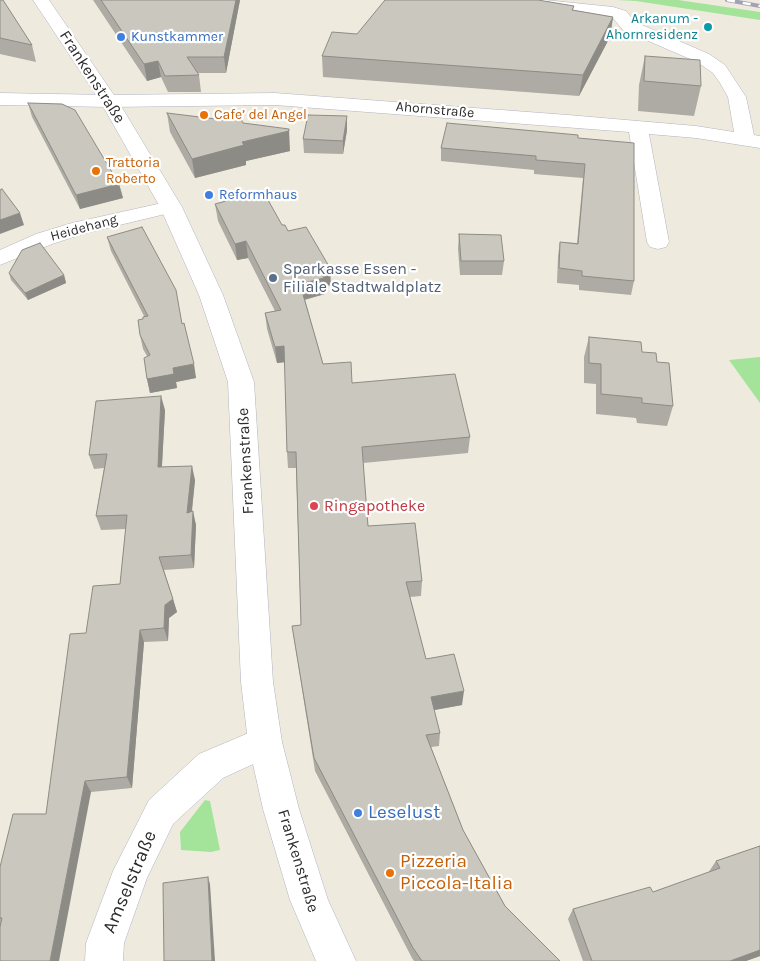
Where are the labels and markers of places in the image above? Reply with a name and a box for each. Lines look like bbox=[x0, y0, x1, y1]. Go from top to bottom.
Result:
place label: Arkanum - Ahornresidenz bbox=[606, 11, 698, 44]
marker: Arkanum - Ahornresidenz bbox=[702, 21, 714, 33]
place label: Kunstkammer bbox=[131, 29, 223, 45]
marker: Kunstkammer bbox=[115, 31, 127, 43]
place label: Cafe’ del Angel bbox=[214, 107, 307, 123]
marker: Cafe’ del Angel bbox=[198, 109, 210, 121]
place label: Trattoria Roberto bbox=[106, 155, 160, 188]
marker: Trattoria Roberto bbox=[90, 165, 102, 177]
place label: Reformhaus bbox=[219, 187, 297, 203]
marker: Reformhaus bbox=[203, 189, 215, 201]
place label: Sparkasse Essen - Filiale Stadtwaldplatz bbox=[283, 259, 441, 297]
marker: Sparkasse Essen - Filiale Stadtwaldplatz bbox=[267, 272, 279, 284]
place label: Ringapotheke bbox=[324, 496, 425, 516]
marker: Ringapotheke bbox=[308, 500, 320, 512]
place label: Leselust bbox=[368, 802, 440, 824]
marker: Leselust bbox=[352, 807, 364, 819]
place label: Pizzeria Piccola-Italia bbox=[400, 851, 513, 895]
marker: Pizzeria Piccola-Italia bbox=[384, 867, 396, 879]

